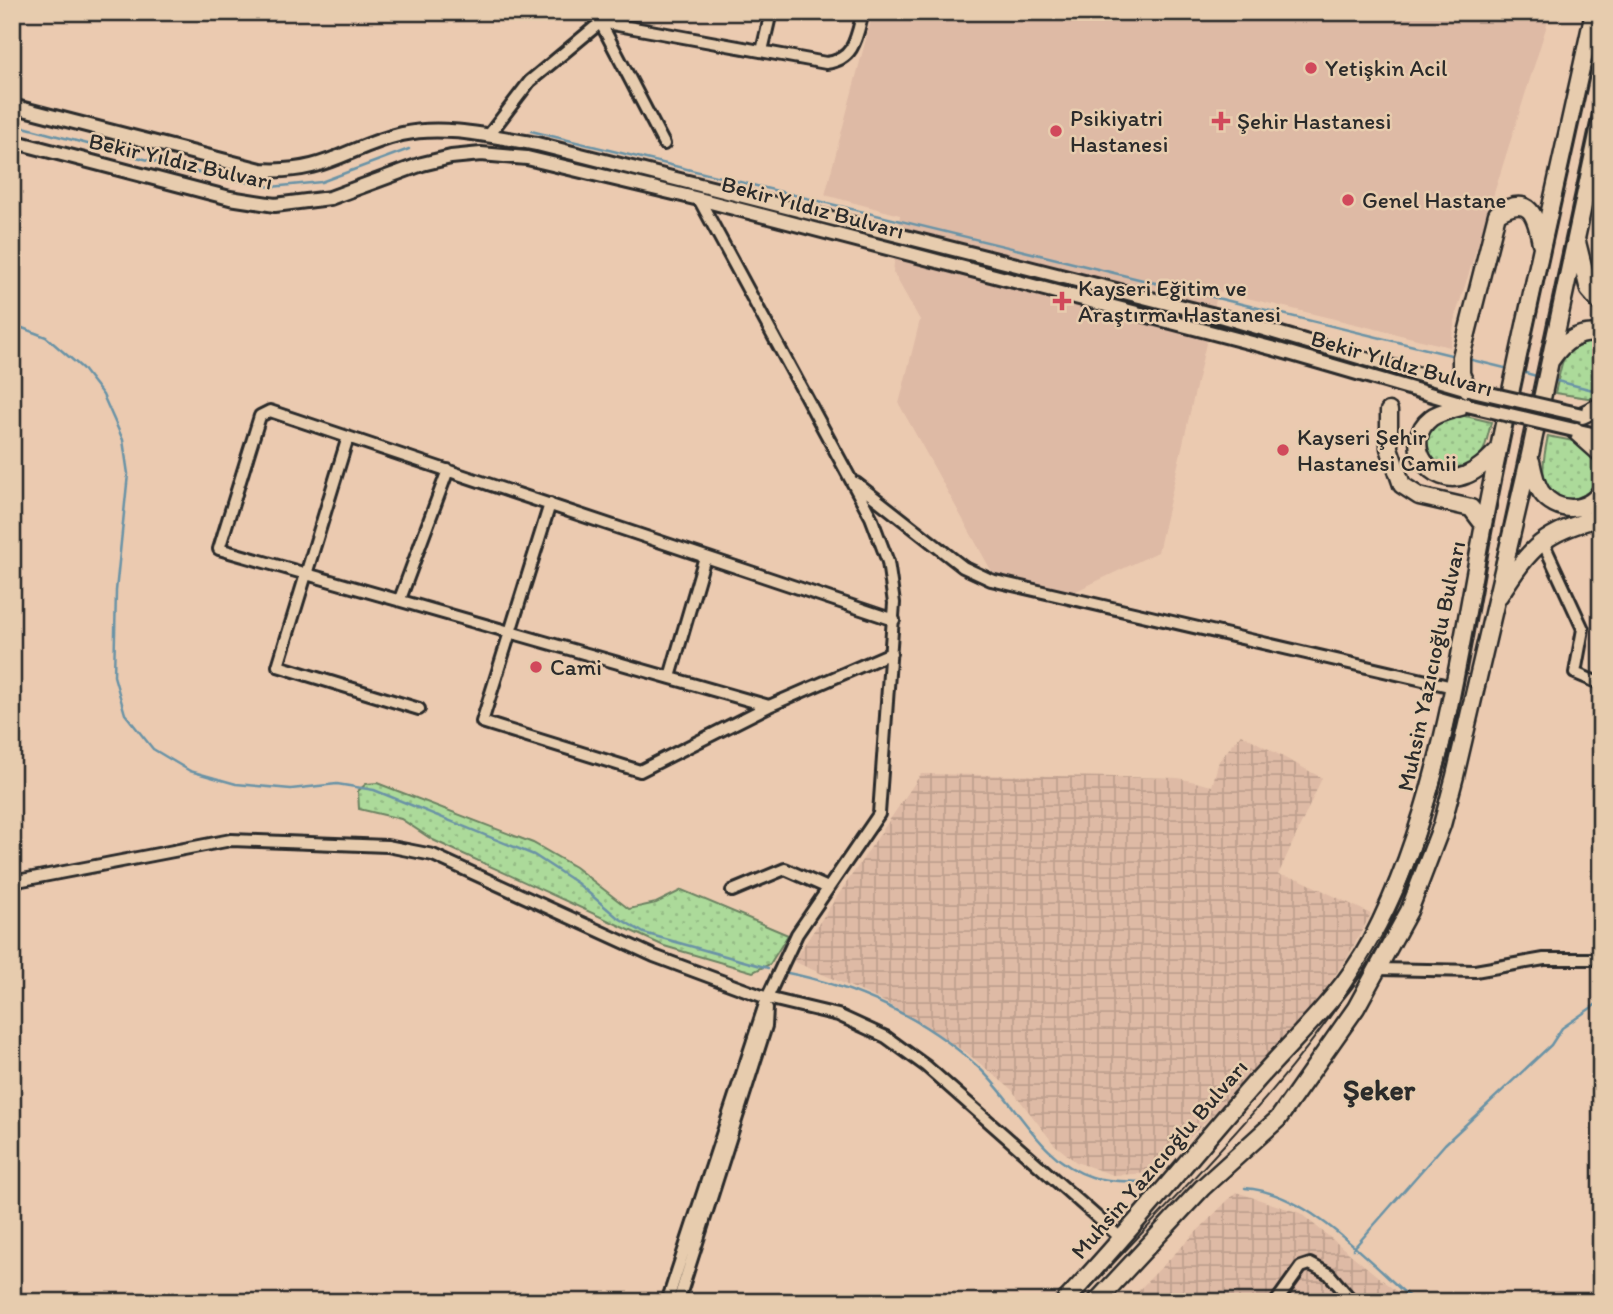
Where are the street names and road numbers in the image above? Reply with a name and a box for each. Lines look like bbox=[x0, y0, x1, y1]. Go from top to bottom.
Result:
street label: Bekir Yıldız Bulvarı bbox=[86, 126, 276, 196]
street label: Bekir Yıldız Bulvarı bbox=[719, 169, 907, 245]
street label: Bekir Yıldız Bulvarı bbox=[1308, 324, 1496, 402]
street label: Muhsin Yazıcıoğlu Bulvarı bbox=[1391, 538, 1471, 794]
street label: Muhsin Yazıcıoğlu Bulvarı bbox=[1065, 1053, 1253, 1265]

